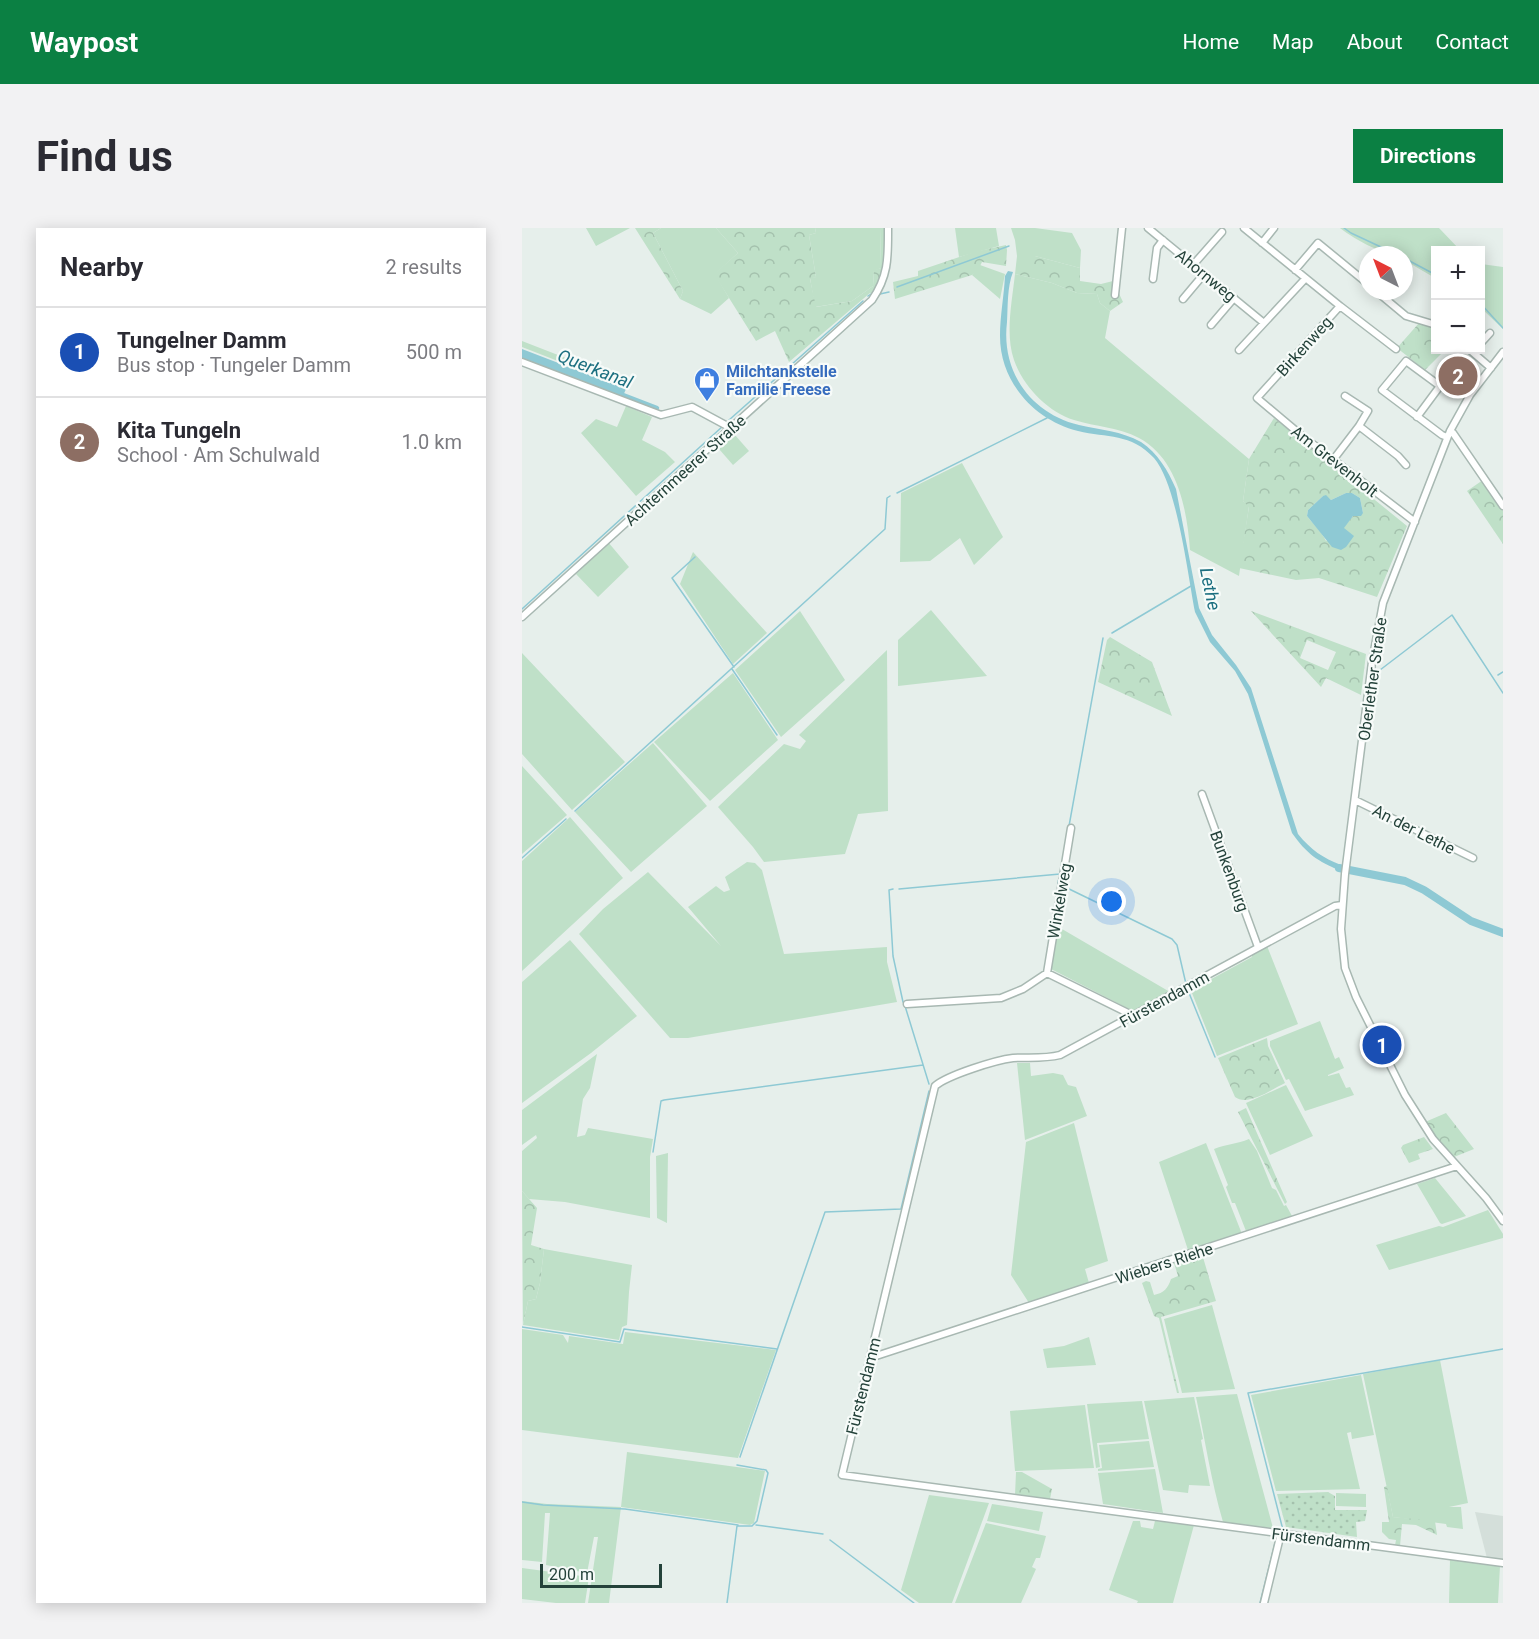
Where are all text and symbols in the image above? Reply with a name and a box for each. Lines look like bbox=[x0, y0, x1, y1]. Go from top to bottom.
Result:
text: Waypost bbox=[30, 26, 138, 59]
text: Home bbox=[1183, 30, 1239, 54]
text: Map bbox=[1272, 30, 1314, 54]
text: About bbox=[1347, 30, 1403, 54]
text: Contact bbox=[1436, 30, 1509, 54]
button: Directions bbox=[1353, 129, 1503, 183]
text: Find us bbox=[36, 132, 173, 181]
street label: Ahornweg bbox=[1172, 245, 1240, 305]
north arrow bbox=[1359, 246, 1413, 300]
map controls bbox=[1431, 246, 1485, 354]
button: + bbox=[1431, 246, 1485, 300]
text: Nearby bbox=[60, 252, 143, 282]
text: 2 results bbox=[386, 255, 462, 279]
button: − bbox=[1431, 300, 1485, 354]
street label: Birkenweg bbox=[1273, 312, 1336, 380]
text: Tungelner Damm bbox=[117, 328, 287, 353]
text: 1 bbox=[74, 340, 85, 364]
text: 500 m bbox=[406, 340, 462, 364]
water label: Querkanal bbox=[555, 345, 636, 393]
text: Bus stop · Tungeler Damm bbox=[117, 353, 351, 377]
pin: 2 bbox=[1438, 354, 1478, 398]
place label: Milchtankstelle Familie Freese bbox=[726, 362, 837, 399]
shop icon: Milchtankstelle Familie Freese bbox=[692, 365, 722, 403]
street label: Achternmeerer Straße bbox=[621, 411, 750, 530]
text: Kita Tungeln bbox=[117, 418, 241, 443]
street label: Am Grevenholt bbox=[1287, 422, 1382, 501]
text: 2 bbox=[74, 430, 85, 454]
text: 1.0 km bbox=[402, 430, 462, 454]
text: School · Am Schulwald bbox=[117, 443, 320, 467]
water label: Lethe bbox=[1196, 566, 1225, 612]
street label: Oberlether Straße bbox=[1354, 616, 1391, 742]
street label: An der Lethe bbox=[1369, 801, 1458, 858]
street label: Bunkenburg bbox=[1206, 828, 1253, 914]
street label: Winkelweg bbox=[1043, 862, 1076, 941]
your location bbox=[1097, 887, 1126, 916]
street label: Fürstendamm bbox=[1116, 967, 1212, 1032]
pin: 1 bbox=[1362, 1022, 1402, 1068]
street label: Wiebers Riehe bbox=[1113, 1239, 1215, 1288]
street label: Fürstendamm bbox=[842, 1336, 885, 1437]
street label: Fürstendamm bbox=[1270, 1524, 1371, 1555]
scale bar bbox=[540, 1561, 662, 1588]
text: 200 m bbox=[549, 1565, 594, 1584]

